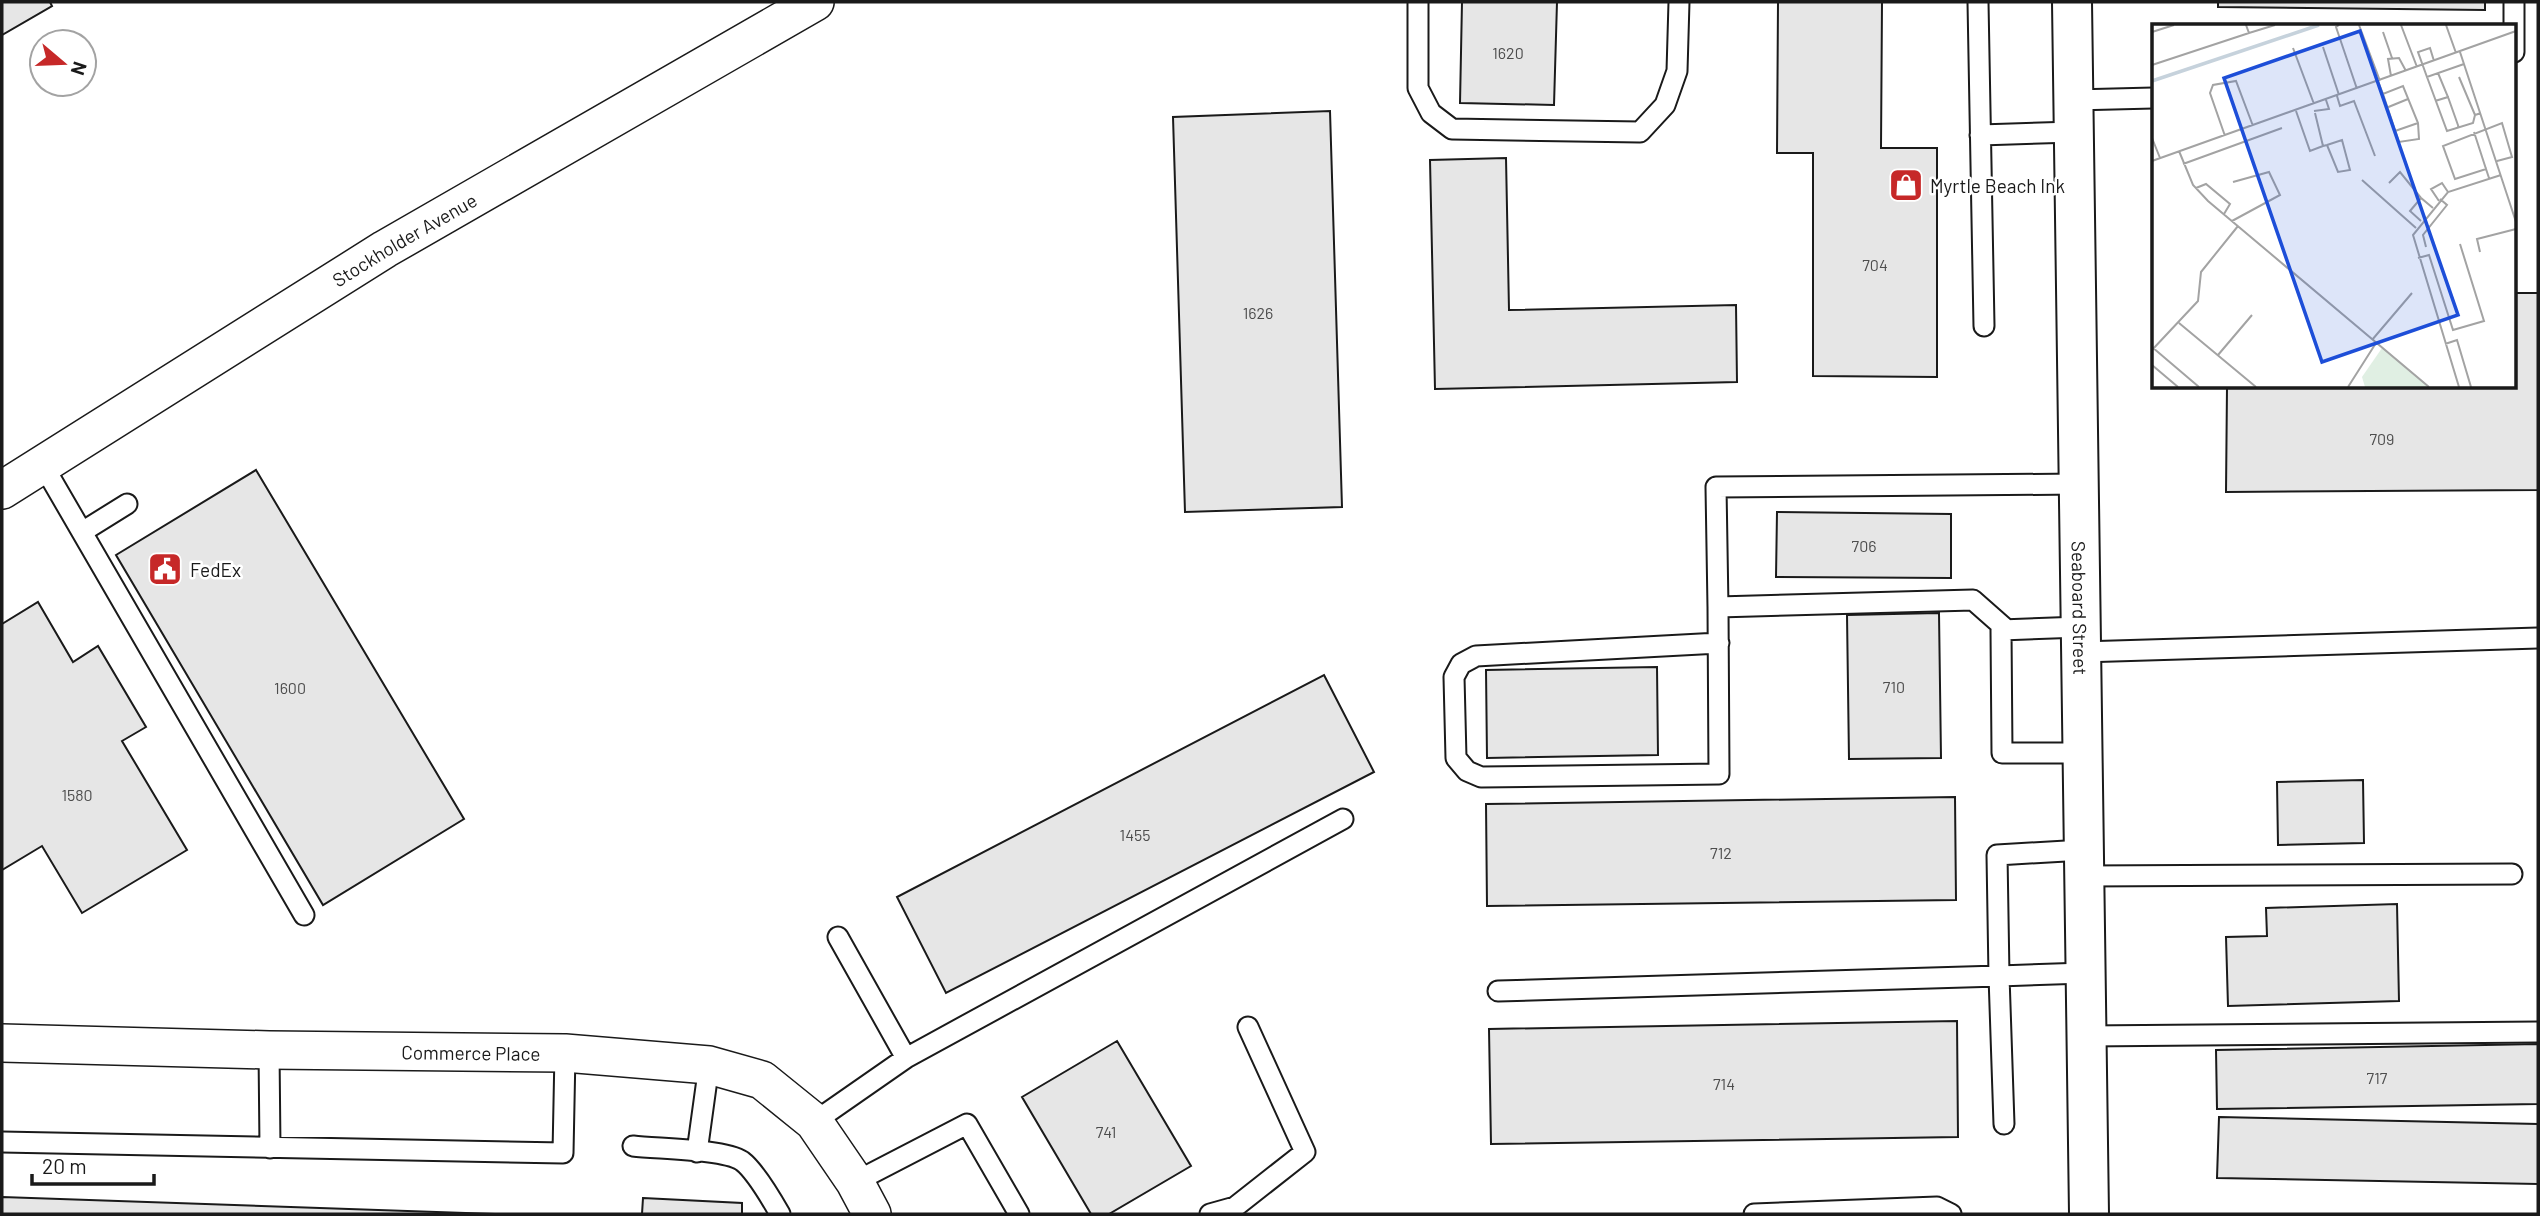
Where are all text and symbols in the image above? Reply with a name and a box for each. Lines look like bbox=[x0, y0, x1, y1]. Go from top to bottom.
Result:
inset map bbox=[2152, 24, 2516, 388]
north arrow bbox=[28, 28, 98, 98]
house number: 1620 bbox=[1492, 43, 1524, 62]
text: N bbox=[67, 59, 92, 78]
shop icon: Myrtle Beach Ink bbox=[1887, 166, 1925, 204]
place label: Myrtle Beach Ink bbox=[1930, 174, 2065, 197]
street label: Stockholder Avenue bbox=[328, 187, 480, 291]
house number: 704 bbox=[1862, 255, 1888, 274]
house number: 1626 bbox=[1243, 303, 1273, 322]
house number: 709 bbox=[2370, 429, 2394, 448]
house number: 706 bbox=[1852, 536, 1876, 555]
street label: Seaboard Street bbox=[2068, 541, 2093, 675]
public building icon: FedEx bbox=[146, 550, 184, 588]
place label: FedEx bbox=[190, 558, 241, 581]
house number: 710 bbox=[1883, 677, 1905, 696]
house number: 1600 bbox=[274, 678, 306, 697]
house number: 1580 bbox=[61, 785, 93, 804]
house number: 1455 bbox=[1120, 825, 1150, 844]
house number: 712 bbox=[1710, 843, 1732, 862]
street label: Commerce Place bbox=[401, 1040, 541, 1064]
house number: 717 bbox=[2367, 1068, 2388, 1087]
house number: 714 bbox=[1713, 1074, 1735, 1093]
house number: 741 bbox=[1096, 1122, 1116, 1141]
scale bar bbox=[32, 1142, 154, 1186]
text: 20 m bbox=[42, 1153, 87, 1178]

